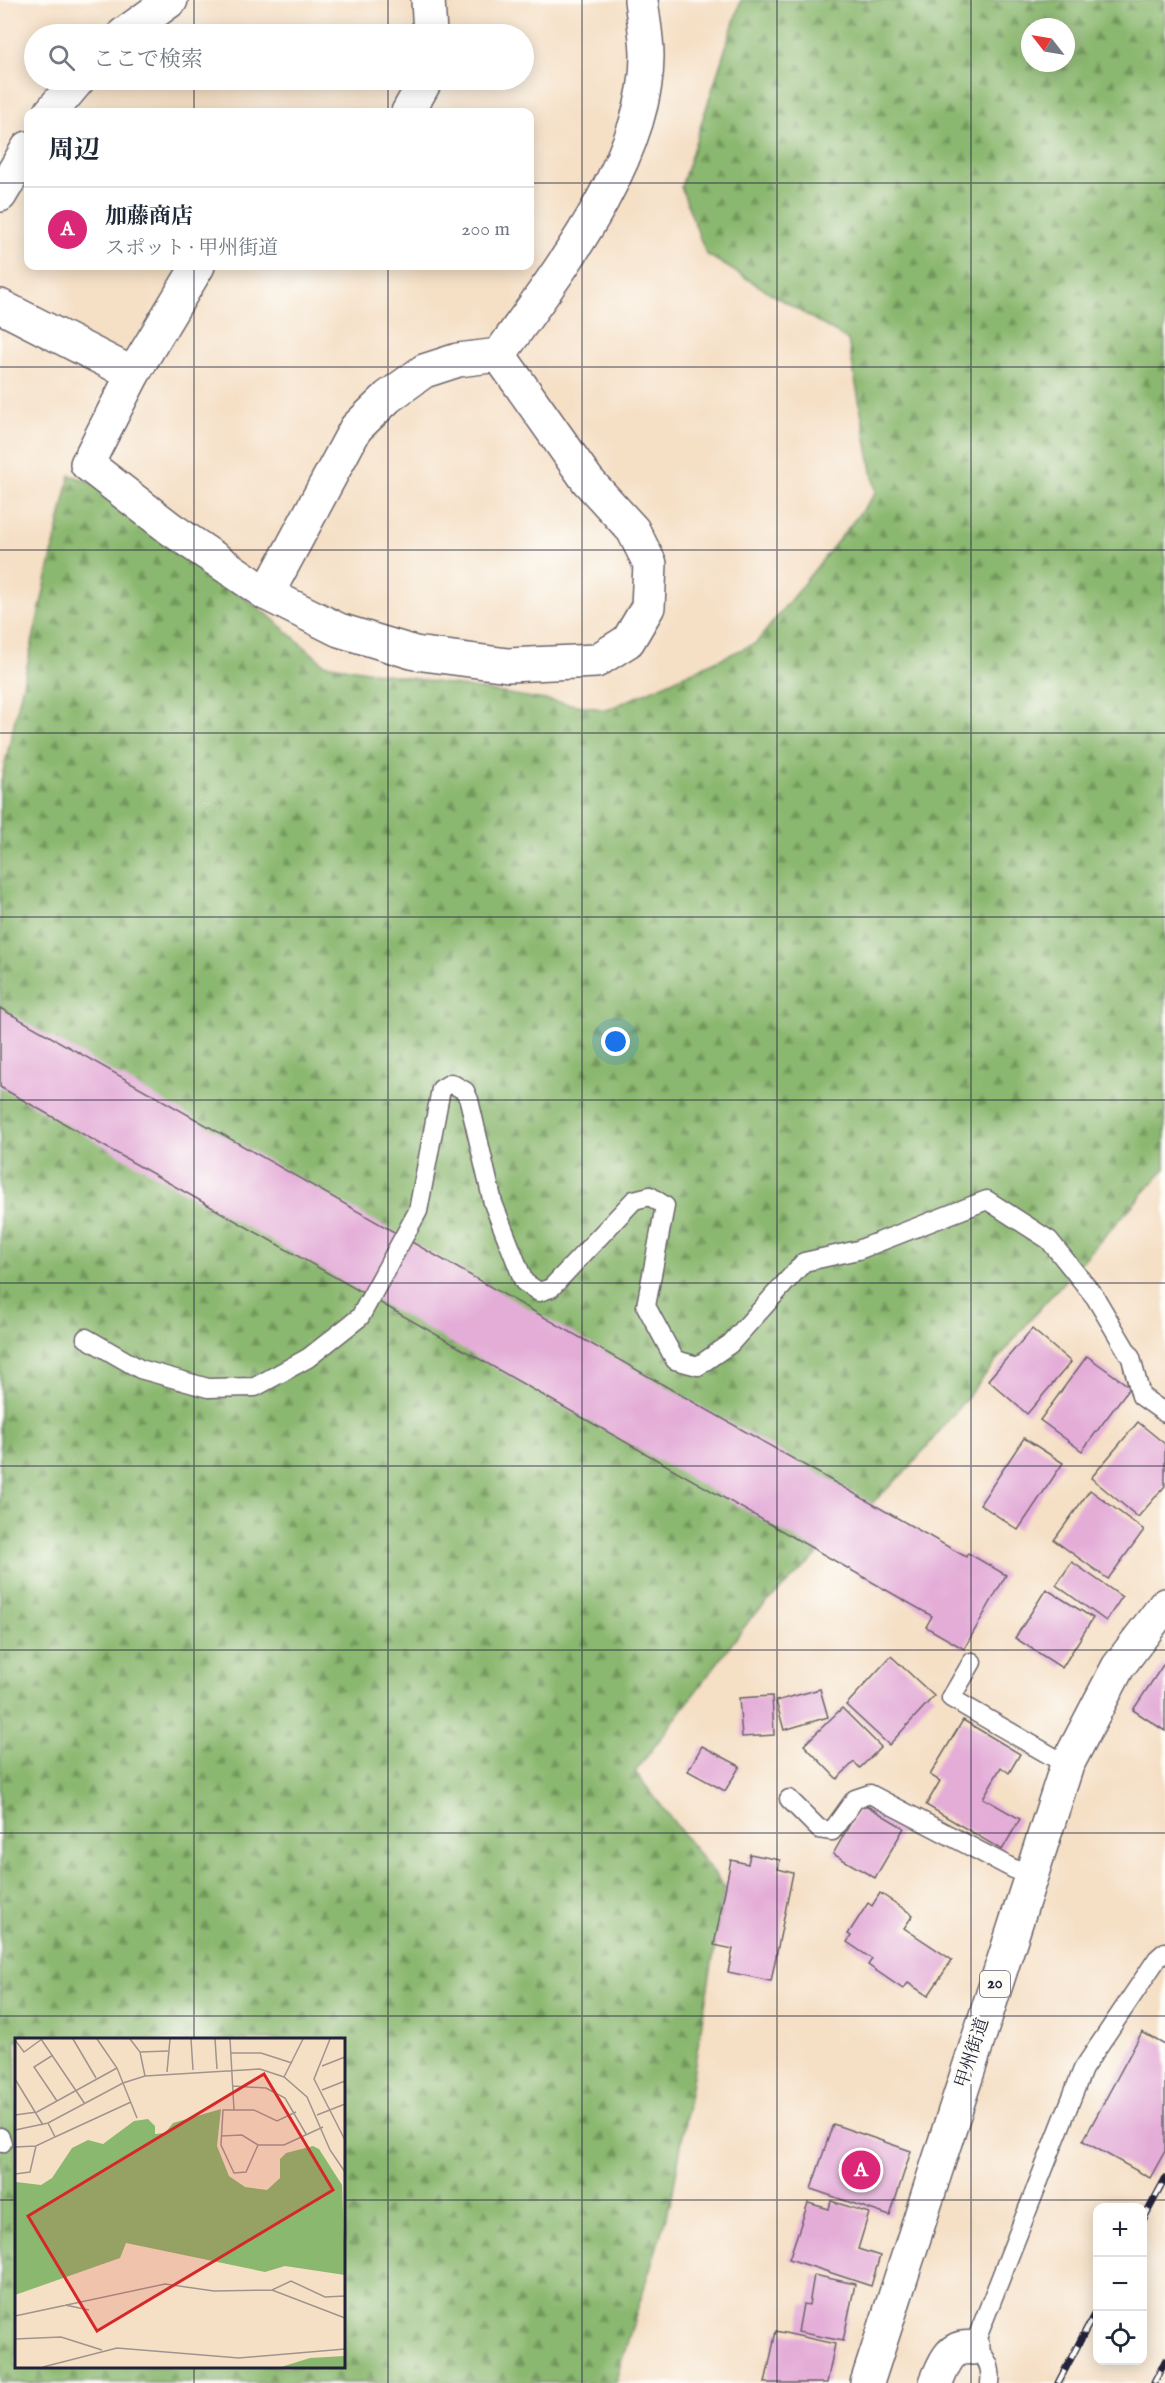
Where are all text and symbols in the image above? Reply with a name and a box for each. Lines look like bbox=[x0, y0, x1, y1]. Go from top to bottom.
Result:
north arrow bbox=[1021, 18, 1075, 72]
search box bbox=[24, 24, 534, 90]
icon: search bbox=[45, 41, 78, 74]
text: ここで検索 bbox=[93, 46, 203, 74]
text: 周辺 bbox=[48, 134, 100, 167]
text: 加藤商店 bbox=[105, 203, 193, 231]
text: A bbox=[61, 217, 74, 242]
text: 200 m bbox=[461, 217, 510, 242]
text: スポット · 甲州街道 bbox=[105, 236, 278, 261]
your location bbox=[601, 1027, 630, 1056]
road number: 20 bbox=[980, 1971, 1010, 1997]
street label: 甲州街道 bbox=[951, 2015, 995, 2091]
inset map bbox=[15, 2038, 345, 2368]
pin: A bbox=[842, 2148, 880, 2192]
map controls bbox=[1093, 2203, 1147, 2365]
button: + bbox=[1093, 2203, 1147, 2257]
button: − bbox=[1093, 2257, 1147, 2311]
button: locate bbox=[1093, 2311, 1147, 2365]

